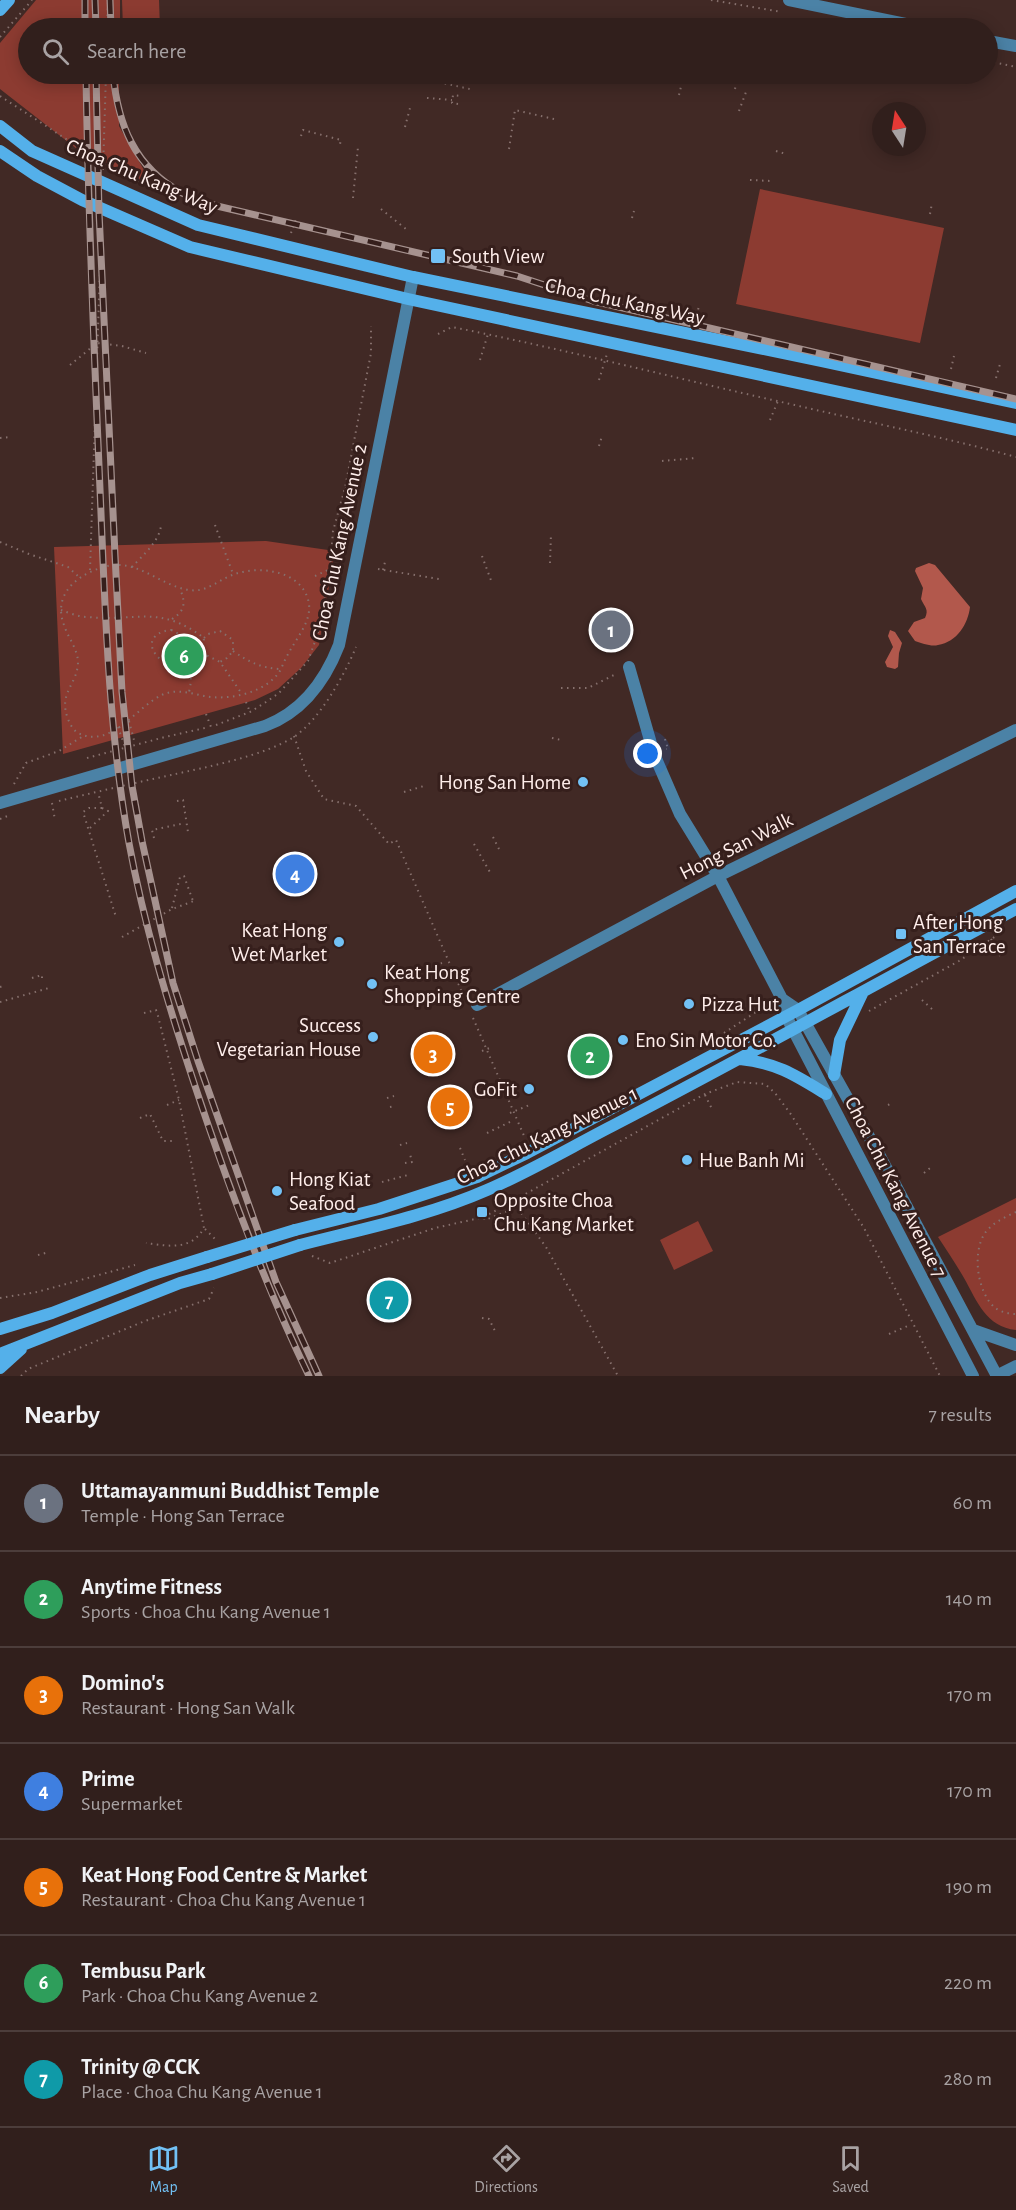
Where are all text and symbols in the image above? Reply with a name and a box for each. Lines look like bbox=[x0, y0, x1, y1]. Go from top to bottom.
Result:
search box bbox=[18, 18, 998, 84]
icon: search bbox=[39, 35, 72, 68]
text: Search here bbox=[87, 40, 186, 62]
north arrow bbox=[872, 102, 926, 156]
street label: Choa Chu Kang Way bbox=[63, 135, 221, 218]
place label: South View bbox=[452, 246, 544, 267]
marker: South View bbox=[429, 247, 447, 265]
street label: Choa Chu Kang Way bbox=[543, 274, 707, 329]
street label: Choa Chu Kang Avenue 2 bbox=[308, 442, 371, 643]
pin: 1 bbox=[592, 608, 630, 652]
pin: 6 bbox=[164, 634, 204, 678]
your location bbox=[633, 739, 662, 768]
place label: Hong San Home bbox=[439, 772, 571, 793]
marker: Hong San Home bbox=[576, 775, 590, 789]
street label: Hong San Walk bbox=[676, 809, 797, 884]
pin: 4 bbox=[276, 852, 314, 896]
place label: After Hong San Terrace bbox=[913, 912, 1006, 957]
place label: Keat Hong Wet Market bbox=[231, 920, 328, 965]
marker: After Hong San Terrace bbox=[894, 927, 908, 941]
marker: Keat Hong Wet Market bbox=[332, 935, 346, 949]
place label: Keat Hong Shopping Centre bbox=[384, 962, 520, 1007]
marker: Keat Hong Shopping Centre bbox=[365, 977, 379, 991]
place label: Pizza Hut bbox=[701, 994, 779, 1015]
marker: Pizza Hut bbox=[682, 997, 696, 1011]
place label: Success Vegetarian House bbox=[216, 1015, 361, 1060]
marker: Success Vegetarian House bbox=[366, 1030, 380, 1044]
place label: Eno Sin Motor Co. bbox=[635, 1030, 777, 1051]
pin: 3 bbox=[414, 1032, 452, 1076]
marker: Eno Sin Motor Co. bbox=[616, 1033, 630, 1047]
pin: 2 bbox=[570, 1034, 610, 1078]
place label: GoFit bbox=[474, 1079, 517, 1100]
street label: Choa Chu Kang Avenue 1 bbox=[453, 1082, 641, 1188]
marker: GoFit bbox=[522, 1082, 536, 1096]
pin: 5 bbox=[430, 1084, 470, 1130]
street label: Choa Chu Kang Avenue 7 bbox=[841, 1093, 950, 1281]
place label: Hue Banh Mi bbox=[699, 1150, 805, 1171]
marker: Hue Banh Mi bbox=[680, 1153, 694, 1167]
place label: Hong Kiat Seafood bbox=[289, 1169, 371, 1214]
marker: Hong Kiat Seafood bbox=[270, 1184, 284, 1198]
place label: Opposite Choa Chu Kang Market bbox=[494, 1190, 634, 1235]
marker: Opposite Choa Chu Kang Market bbox=[475, 1205, 489, 1219]
pin: 7 bbox=[370, 1278, 408, 1322]
text: Nearby bbox=[24, 1402, 100, 1428]
text: 7 results bbox=[928, 1405, 992, 1425]
text: Uttamayanmuni Buddhist Temple bbox=[81, 1480, 379, 1502]
text: 1 bbox=[40, 1493, 47, 1513]
text: 60 m bbox=[953, 1493, 992, 1513]
text: Temple · Hong San Terrace bbox=[81, 1506, 285, 1526]
text: Anytime Fitness bbox=[81, 1576, 222, 1598]
text: 2 bbox=[39, 1589, 48, 1609]
text: 140 m bbox=[946, 1589, 992, 1609]
text: Sports · Choa Chu Kang Avenue 1 bbox=[81, 1602, 331, 1622]
text: Domino's bbox=[81, 1672, 164, 1694]
text: 3 bbox=[39, 1685, 48, 1705]
text: 170 m bbox=[947, 1685, 992, 1705]
text: Restaurant · Hong San Walk bbox=[81, 1698, 295, 1718]
text: Prime bbox=[81, 1768, 135, 1790]
text: 4 bbox=[38, 1781, 49, 1801]
text: 170 m bbox=[947, 1781, 992, 1801]
text: Supermarket bbox=[81, 1794, 182, 1814]
text: Keat Hong Food Centre & Market bbox=[81, 1864, 367, 1886]
text: 5 bbox=[39, 1877, 48, 1897]
text: 190 m bbox=[946, 1877, 992, 1897]
text: Restaurant · Choa Chu Kang Avenue 1 bbox=[81, 1890, 366, 1910]
text: Tembusu Park bbox=[81, 1960, 206, 1982]
text: 6 bbox=[39, 1973, 48, 1993]
text: 220 m bbox=[944, 1973, 992, 1993]
text: Park · Choa Chu Kang Avenue 2 bbox=[81, 1986, 318, 2006]
text: Trinity @ CCK bbox=[81, 2056, 200, 2078]
text: 7 bbox=[39, 2069, 48, 2089]
text: 280 m bbox=[944, 2069, 992, 2089]
text: Place · Choa Chu Kang Avenue 1 bbox=[81, 2082, 323, 2102]
tab: Map bbox=[147, 2142, 180, 2197]
tab: Directions bbox=[474, 2142, 538, 2197]
tab: Saved bbox=[832, 2142, 869, 2197]

